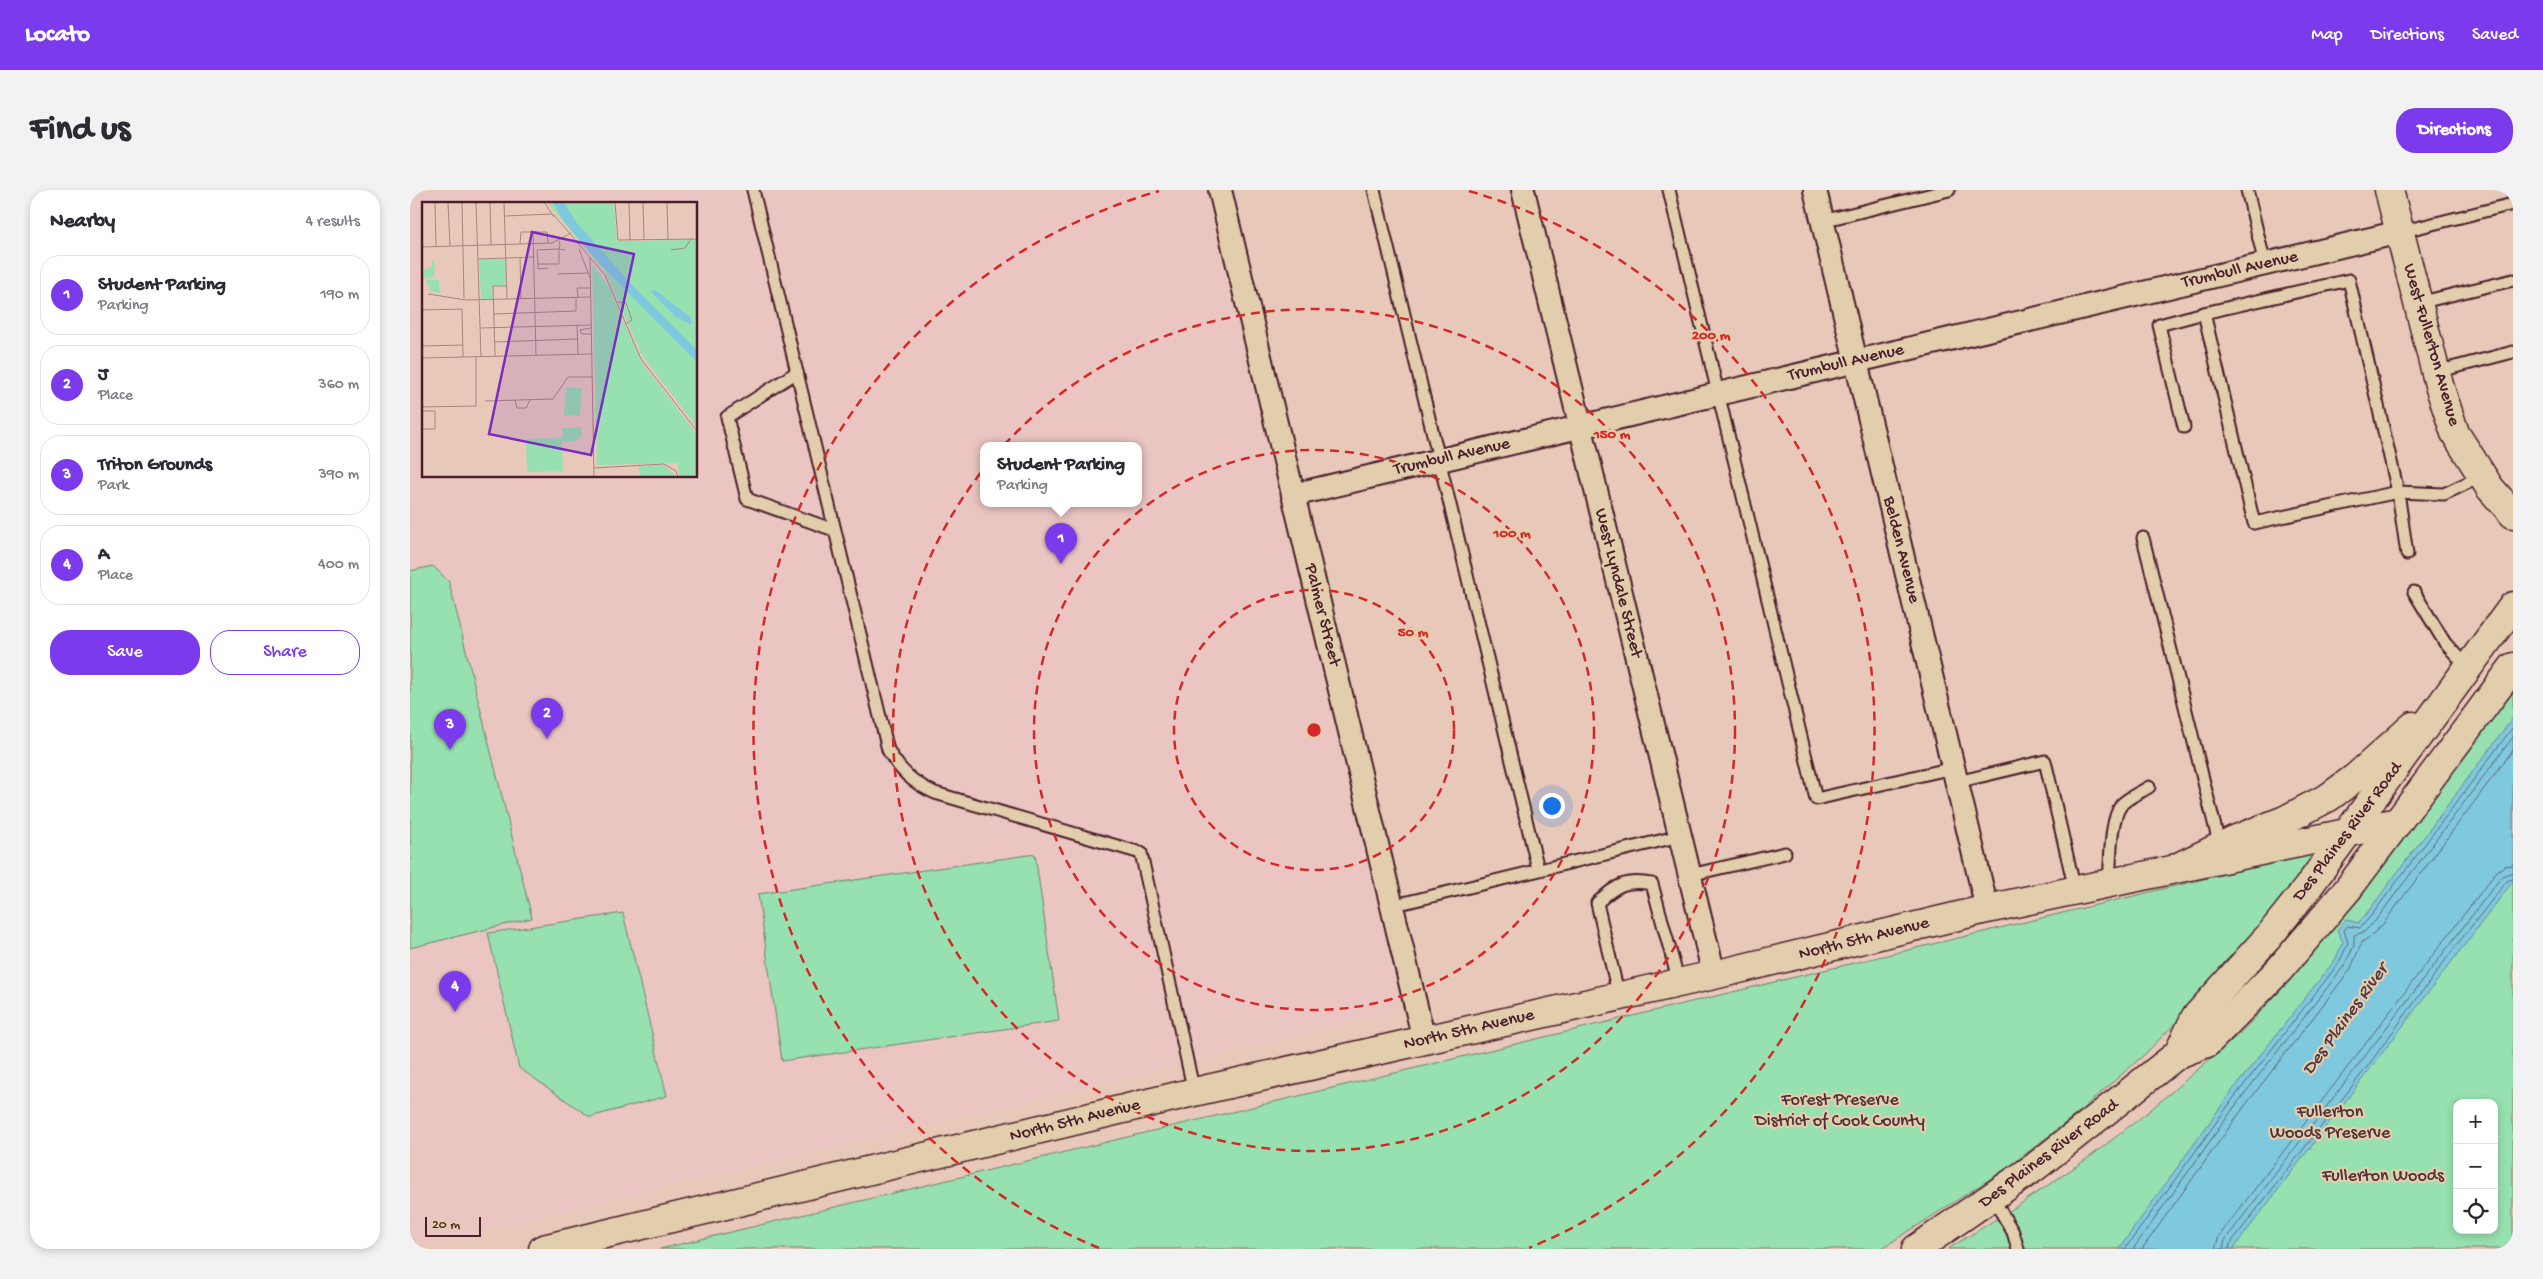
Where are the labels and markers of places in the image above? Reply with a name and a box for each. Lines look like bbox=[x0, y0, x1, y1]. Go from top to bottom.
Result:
pin: 1 bbox=[1045, 523, 1077, 564]
pin: 2 bbox=[531, 698, 563, 739]
pin: 3 bbox=[434, 709, 466, 750]
centre of rings bbox=[1305, 721, 1323, 739]
pin: 4 bbox=[439, 971, 471, 1012]

